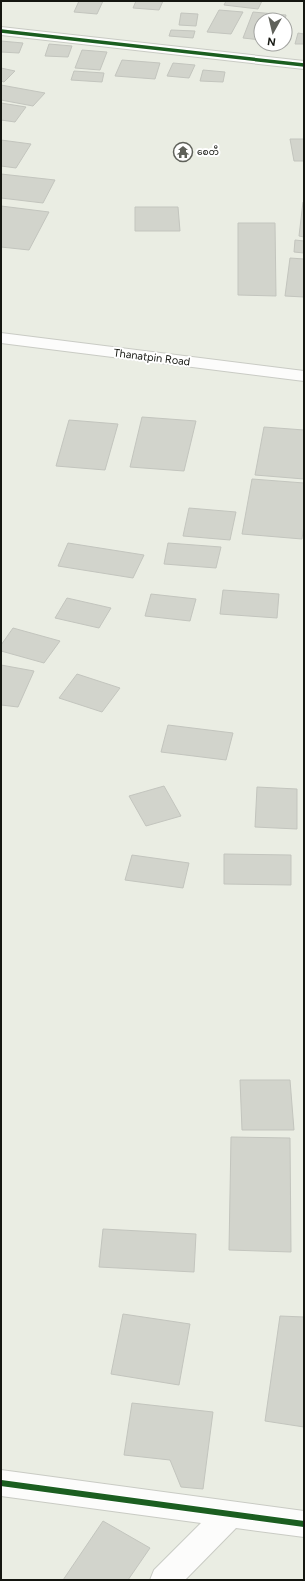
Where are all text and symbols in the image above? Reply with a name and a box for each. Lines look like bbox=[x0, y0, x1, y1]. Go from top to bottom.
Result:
north arrow bbox=[253, 12, 293, 52]
text: N bbox=[267, 34, 277, 48]
temple icon: စေတီ bbox=[172, 141, 194, 163]
place label: စေတီ bbox=[197, 145, 219, 157]
street label: Thanatpin Road bbox=[113, 346, 191, 369]

